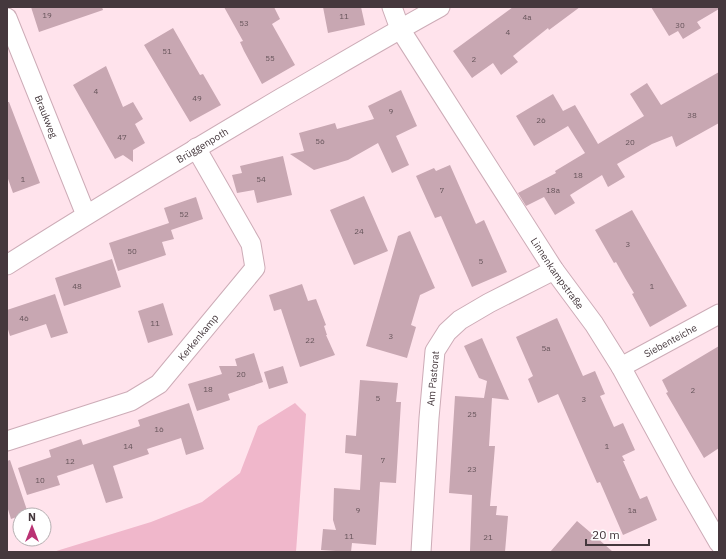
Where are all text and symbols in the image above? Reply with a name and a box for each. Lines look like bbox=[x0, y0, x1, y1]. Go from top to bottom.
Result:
house number: 19 bbox=[42, 10, 52, 20]
house number: 11 bbox=[339, 11, 349, 21]
house number: 4a bbox=[522, 12, 532, 22]
house number: 53 bbox=[239, 18, 249, 28]
house number: 30 bbox=[675, 20, 685, 30]
house number: 4 bbox=[506, 27, 511, 37]
house number: 51 bbox=[162, 46, 172, 56]
house number: 55 bbox=[265, 53, 275, 63]
house number: 2 bbox=[472, 54, 477, 64]
house number: 4 bbox=[94, 86, 99, 96]
street label: Braukweg bbox=[32, 93, 61, 140]
house number: 49 bbox=[192, 93, 202, 103]
house number: 9 bbox=[389, 106, 394, 116]
house number: 38 bbox=[687, 110, 697, 120]
house number: 26 bbox=[536, 115, 546, 125]
street label: Brüggenpoth bbox=[174, 125, 231, 166]
house number: 47 bbox=[117, 132, 127, 142]
house number: 56 bbox=[315, 136, 325, 146]
house number: 20 bbox=[625, 137, 635, 147]
house number: 18 bbox=[573, 170, 583, 180]
house number: 1 bbox=[21, 174, 26, 184]
house number: 54 bbox=[256, 174, 266, 184]
house number: 7 bbox=[440, 185, 445, 195]
house number: 18a bbox=[546, 185, 561, 195]
house number: 52 bbox=[179, 209, 189, 219]
house number: 24 bbox=[354, 226, 364, 236]
street label: Linnenkampstraße bbox=[528, 235, 587, 312]
house number: 3 bbox=[626, 239, 631, 249]
house number: 50 bbox=[127, 246, 137, 256]
house number: 5 bbox=[479, 256, 484, 266]
house number: 48 bbox=[72, 281, 82, 291]
house number: 1 bbox=[650, 281, 655, 291]
street label: Kerkenkamp bbox=[175, 311, 221, 363]
house number: 46 bbox=[19, 313, 29, 323]
house number: 11 bbox=[150, 318, 160, 328]
street label: Siebenteiche bbox=[642, 321, 700, 360]
house number: 3 bbox=[389, 331, 394, 341]
house number: 22 bbox=[305, 335, 315, 345]
house number: 5a bbox=[541, 343, 551, 353]
street label: Am Pastorat bbox=[424, 350, 442, 407]
house number: 20 bbox=[236, 369, 246, 379]
house number: 18 bbox=[203, 384, 213, 394]
house number: 2 bbox=[691, 385, 696, 395]
house number: 5 bbox=[376, 393, 381, 403]
house number: 3 bbox=[582, 394, 587, 404]
house number: 25 bbox=[467, 409, 477, 419]
house number: 16 bbox=[154, 424, 164, 434]
house number: 14 bbox=[123, 441, 133, 451]
house number: 1 bbox=[605, 441, 610, 451]
house number: 7 bbox=[381, 455, 386, 465]
house number: 12 bbox=[65, 456, 75, 466]
house number: 23 bbox=[467, 464, 477, 474]
house number: 10 bbox=[35, 475, 45, 485]
house number: 9 bbox=[356, 505, 361, 515]
house number: 1a bbox=[627, 505, 637, 515]
north arrow bbox=[12, 507, 52, 547]
text: N bbox=[28, 510, 36, 524]
scale bar bbox=[586, 521, 649, 547]
text: 20 m bbox=[592, 527, 620, 542]
house number: 11 bbox=[344, 531, 354, 541]
house number: 21 bbox=[483, 532, 493, 542]

